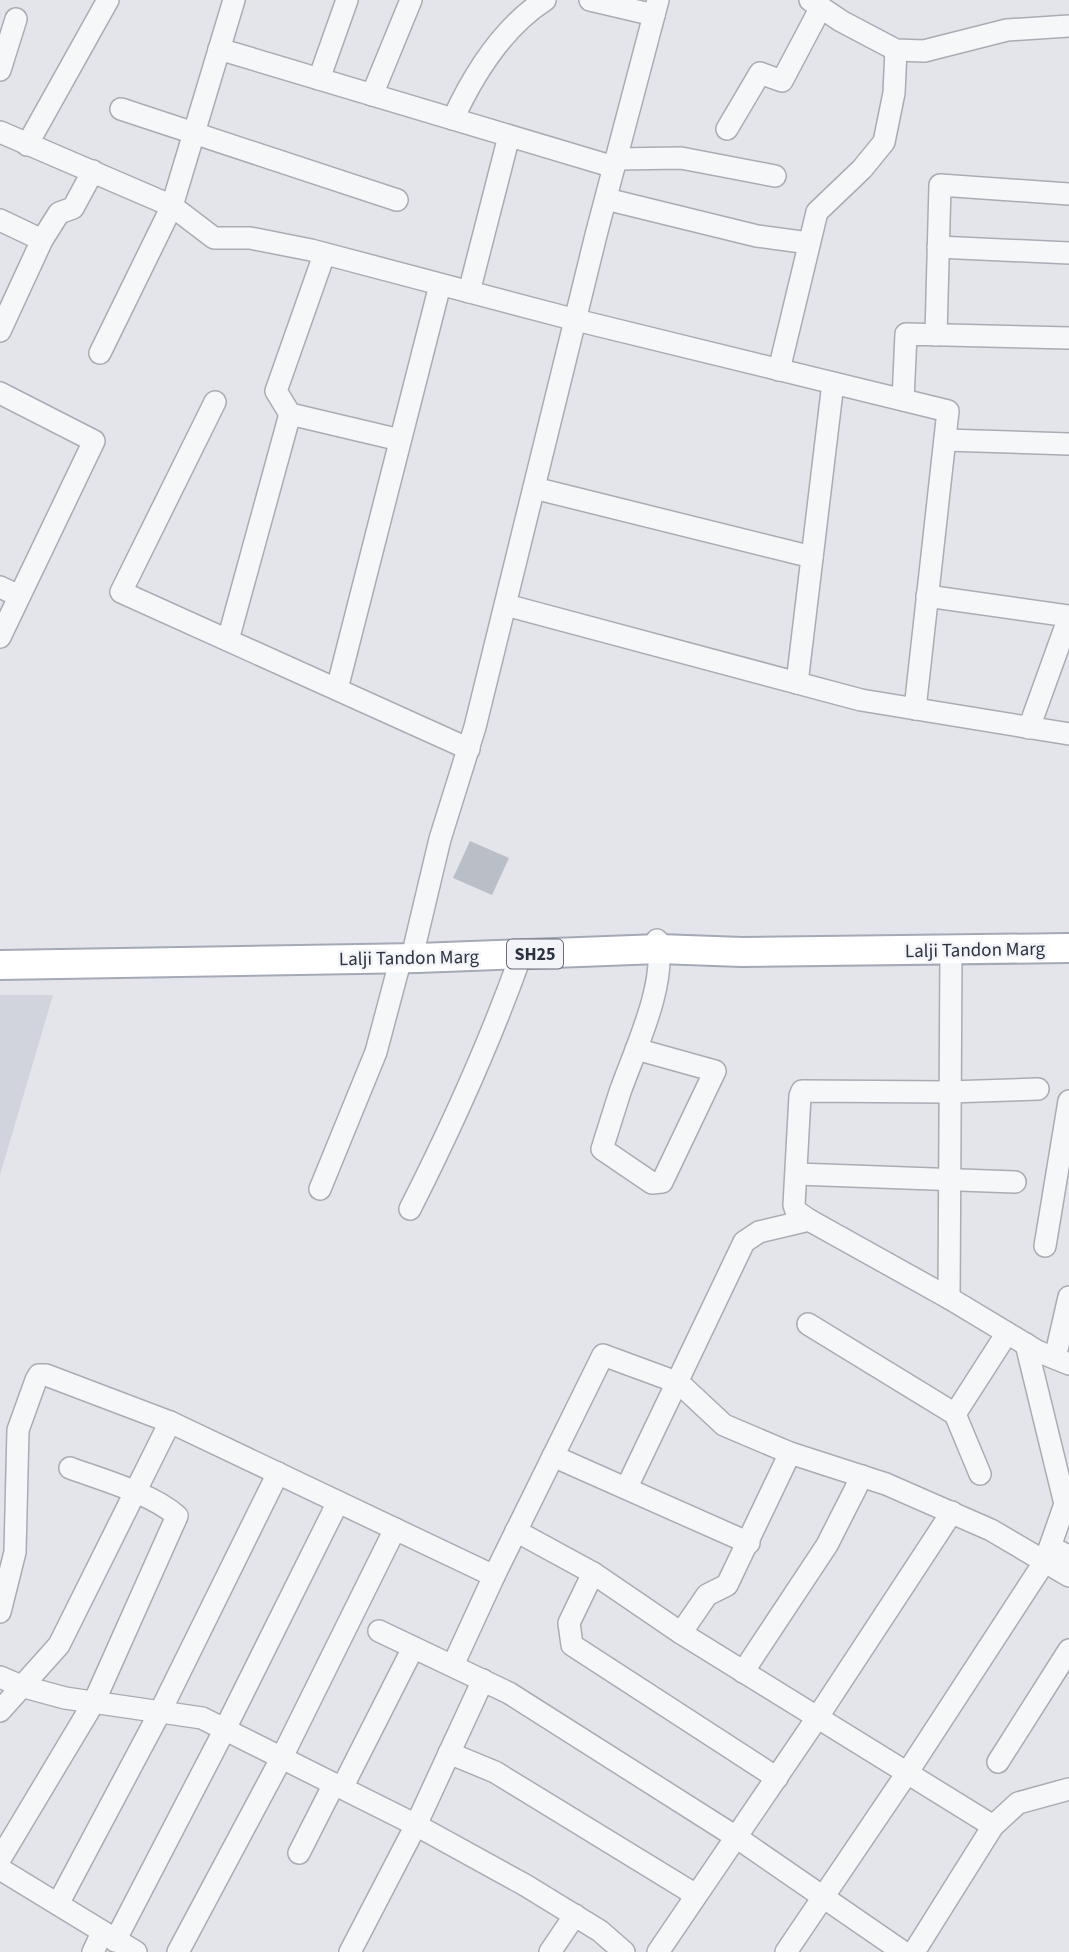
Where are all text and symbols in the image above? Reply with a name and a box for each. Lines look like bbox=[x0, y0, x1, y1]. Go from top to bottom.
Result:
street label: Lalji Tandon Marg bbox=[905, 936, 1046, 965]
road number: SH25 bbox=[507, 939, 563, 968]
street label: Lalji Tandon Marg bbox=[339, 944, 480, 973]

